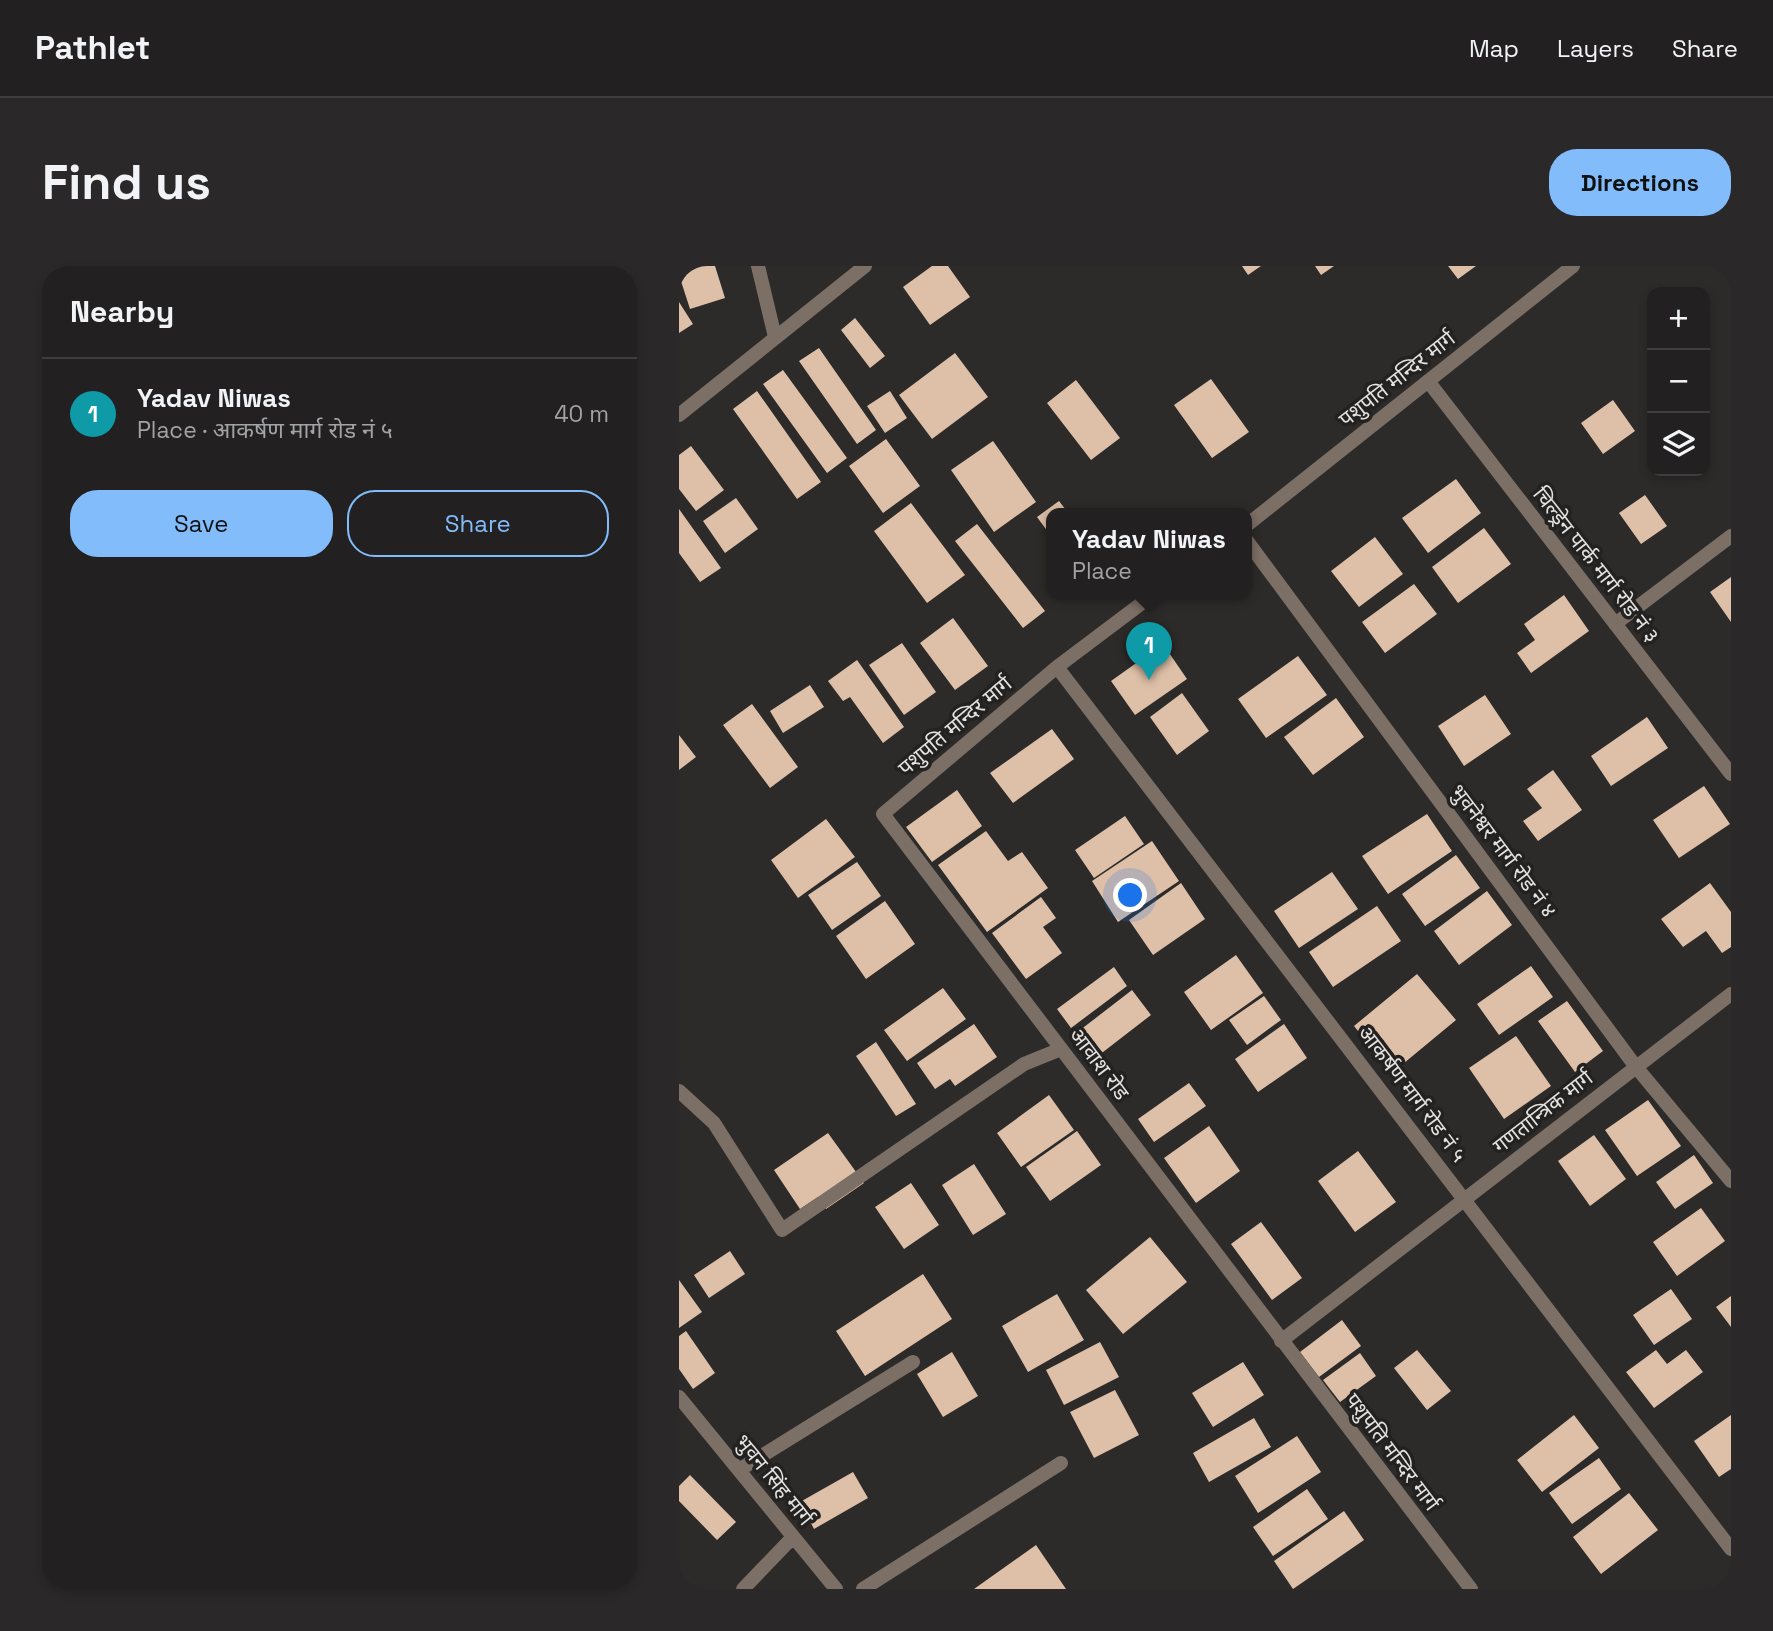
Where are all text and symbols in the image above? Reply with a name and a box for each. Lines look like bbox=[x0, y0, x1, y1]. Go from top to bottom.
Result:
text: Pathlet bbox=[35, 27, 150, 69]
text: Map bbox=[1469, 33, 1519, 64]
text: Layers bbox=[1557, 33, 1634, 64]
text: Share bbox=[1672, 33, 1738, 64]
button: Directions bbox=[1549, 149, 1731, 216]
text: Find us bbox=[42, 151, 211, 213]
map controls bbox=[1647, 287, 1710, 476]
button: + bbox=[1647, 287, 1710, 350]
text: Nearby bbox=[70, 292, 174, 331]
street label: पशुपति मन्दिर मार्ग bbox=[1333, 324, 1461, 432]
button: − bbox=[1647, 350, 1710, 413]
text: Yadav Niwas bbox=[137, 381, 291, 415]
text: 1 bbox=[88, 399, 98, 429]
text: 40 m bbox=[554, 399, 609, 429]
button: layers bbox=[1647, 413, 1710, 476]
text: Place · आकर्षण मार्ग रोड नं ५ bbox=[137, 415, 393, 445]
street label: चिल्ड्रेन पार्क मार्ग रोड नं ३ bbox=[1527, 481, 1666, 648]
button: Save bbox=[70, 490, 333, 557]
button: Share bbox=[347, 490, 609, 557]
popup bbox=[1046, 508, 1252, 599]
text: Yadav Niwas bbox=[1072, 522, 1226, 556]
text: Place bbox=[1072, 556, 1132, 586]
pin: 1 bbox=[1126, 622, 1172, 680]
street label: पशुपति मन्दिर मार्ग bbox=[892, 669, 1018, 781]
street label: भुवनेश्वर मार्ग रोड नं ४ bbox=[1444, 779, 1562, 923]
your location bbox=[1113, 878, 1147, 912]
street label: आकर्षण मार्ग रोड नं ५ bbox=[1352, 1020, 1473, 1167]
street label: आवाश रोड bbox=[1063, 1022, 1136, 1106]
street label: गणतान्त्रिक मार्ग bbox=[1487, 1063, 1599, 1159]
street label: पशुपति मन्दिर मार्ग bbox=[1339, 1388, 1446, 1517]
street label: भुवन सिंह मार्ग bbox=[729, 1429, 820, 1532]

